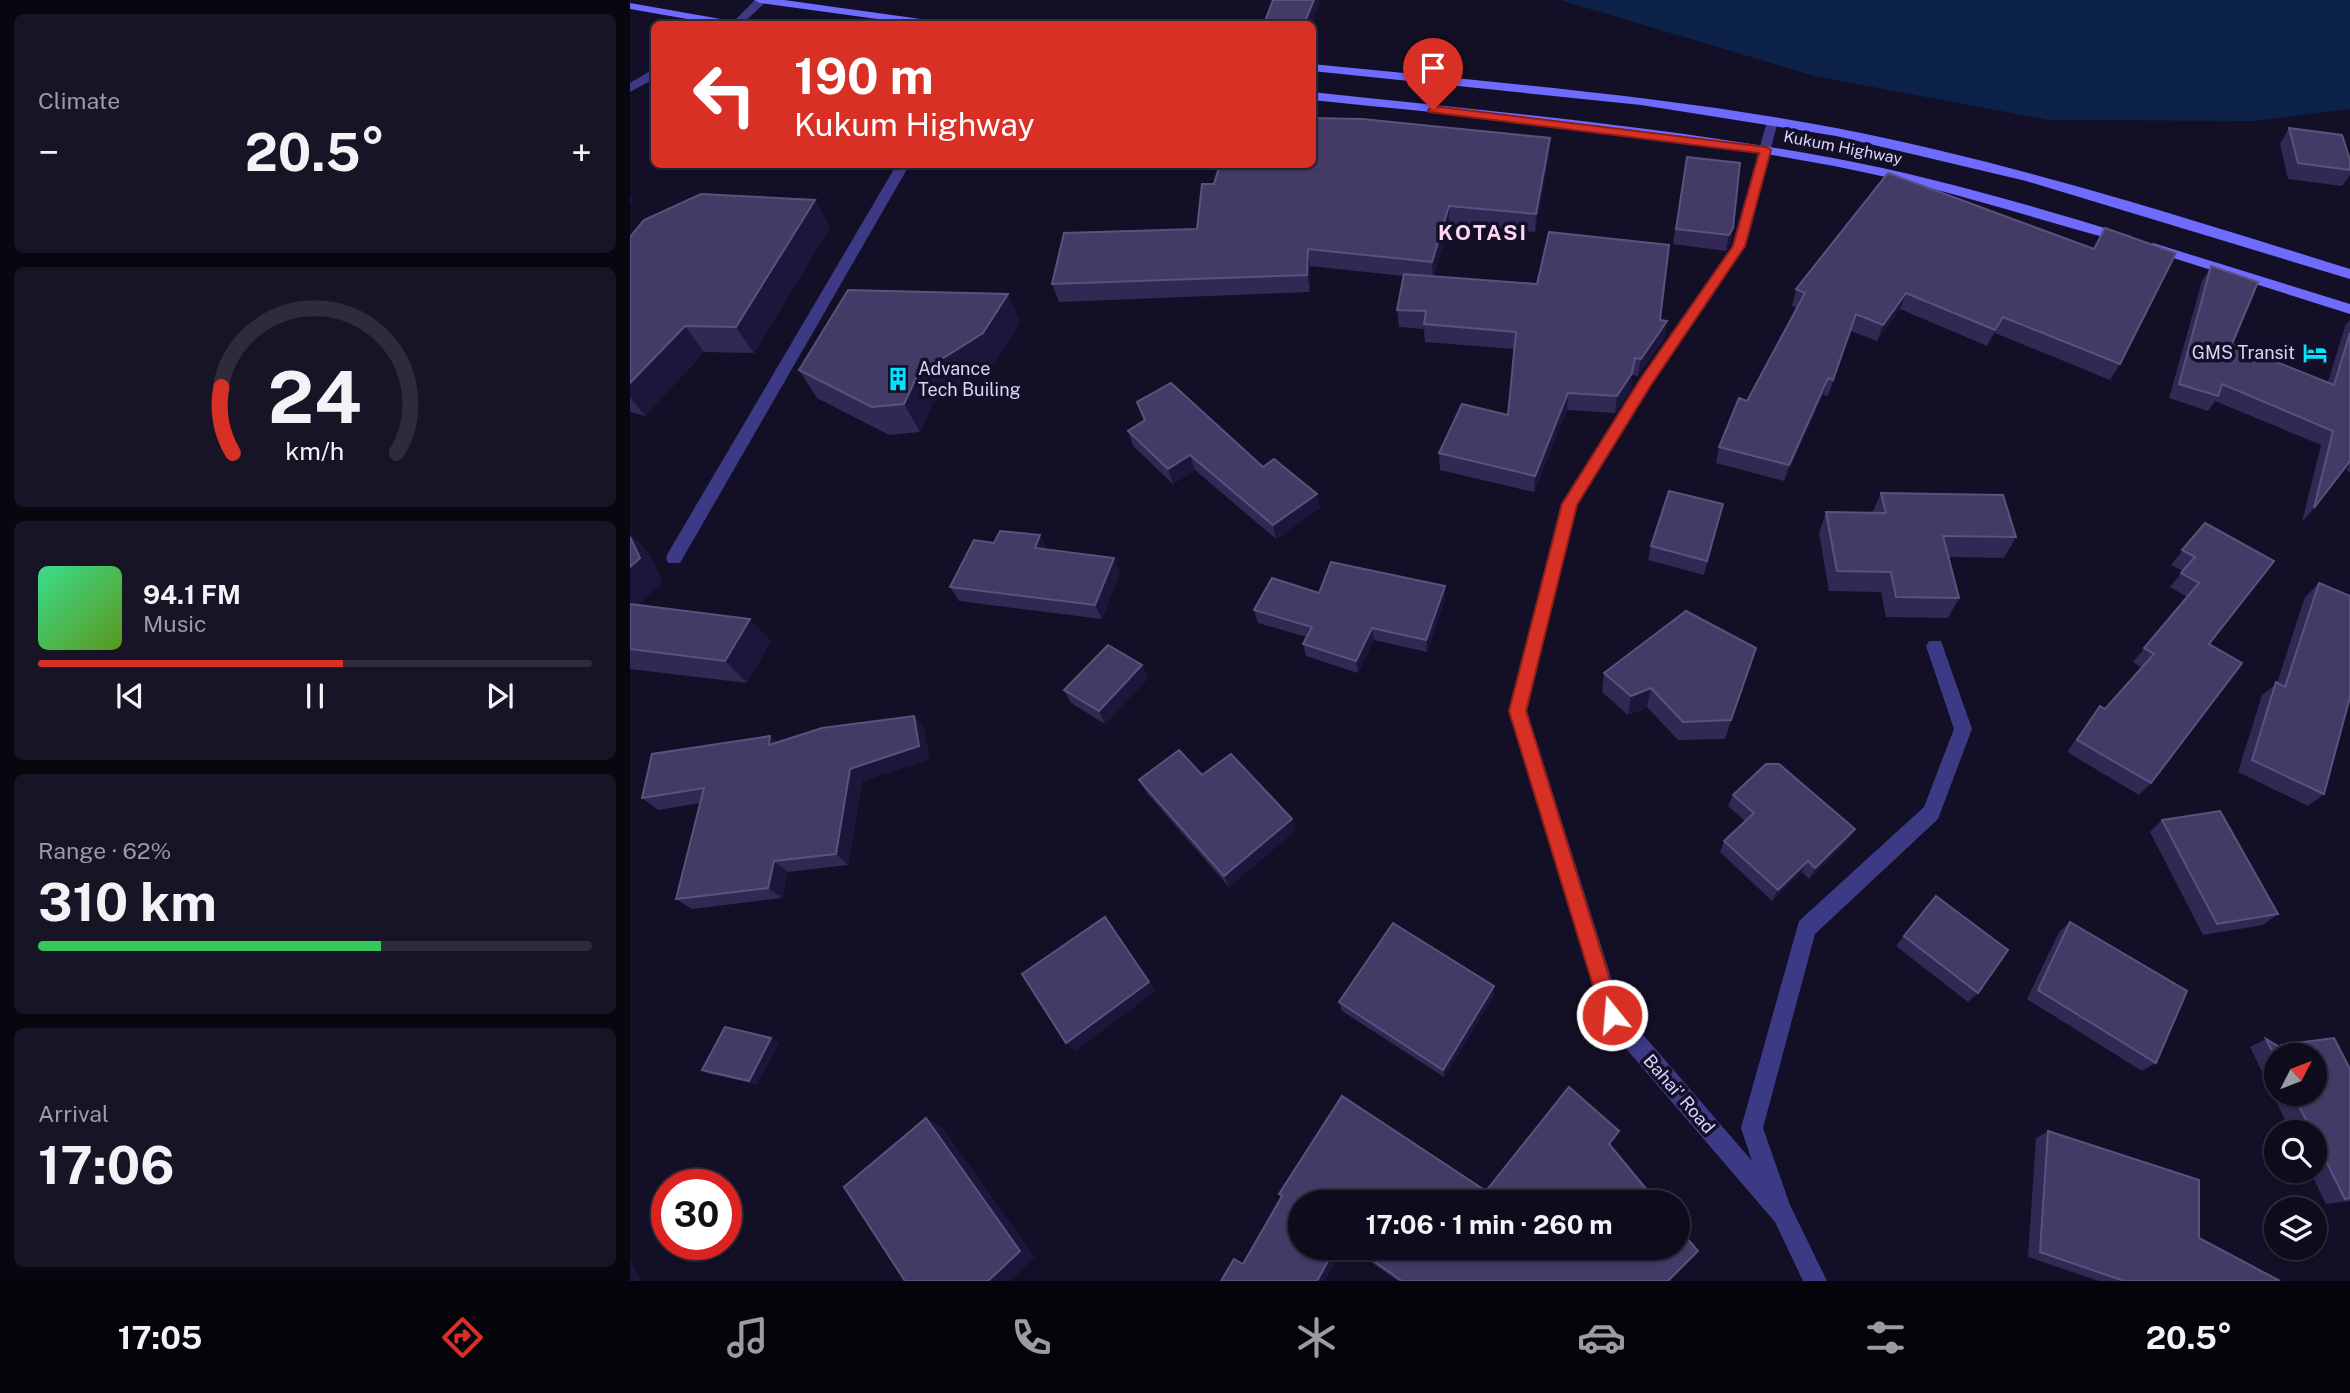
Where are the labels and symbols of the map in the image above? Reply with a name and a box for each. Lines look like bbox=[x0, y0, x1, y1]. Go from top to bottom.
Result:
pin bbox=[1403, 38, 1463, 110]
street label: Kukum Highway bbox=[1782, 127, 1904, 168]
district label: KOTASI bbox=[1438, 220, 1528, 245]
hotel icon: GMS Transit bbox=[2301, 339, 2329, 367]
place label: GMS Transit bbox=[2192, 342, 2295, 363]
place label: Advance Tech Builing bbox=[918, 358, 1021, 400]
building icon: Advance Tech Builing bbox=[884, 365, 912, 393]
position arrow bbox=[1575, 978, 1649, 1052]
north arrow bbox=[2264, 1043, 2328, 1106]
street label: Bahai' Road bbox=[1639, 1050, 1719, 1138]
speed limit sign: 30 bbox=[651, 1169, 742, 1260]

